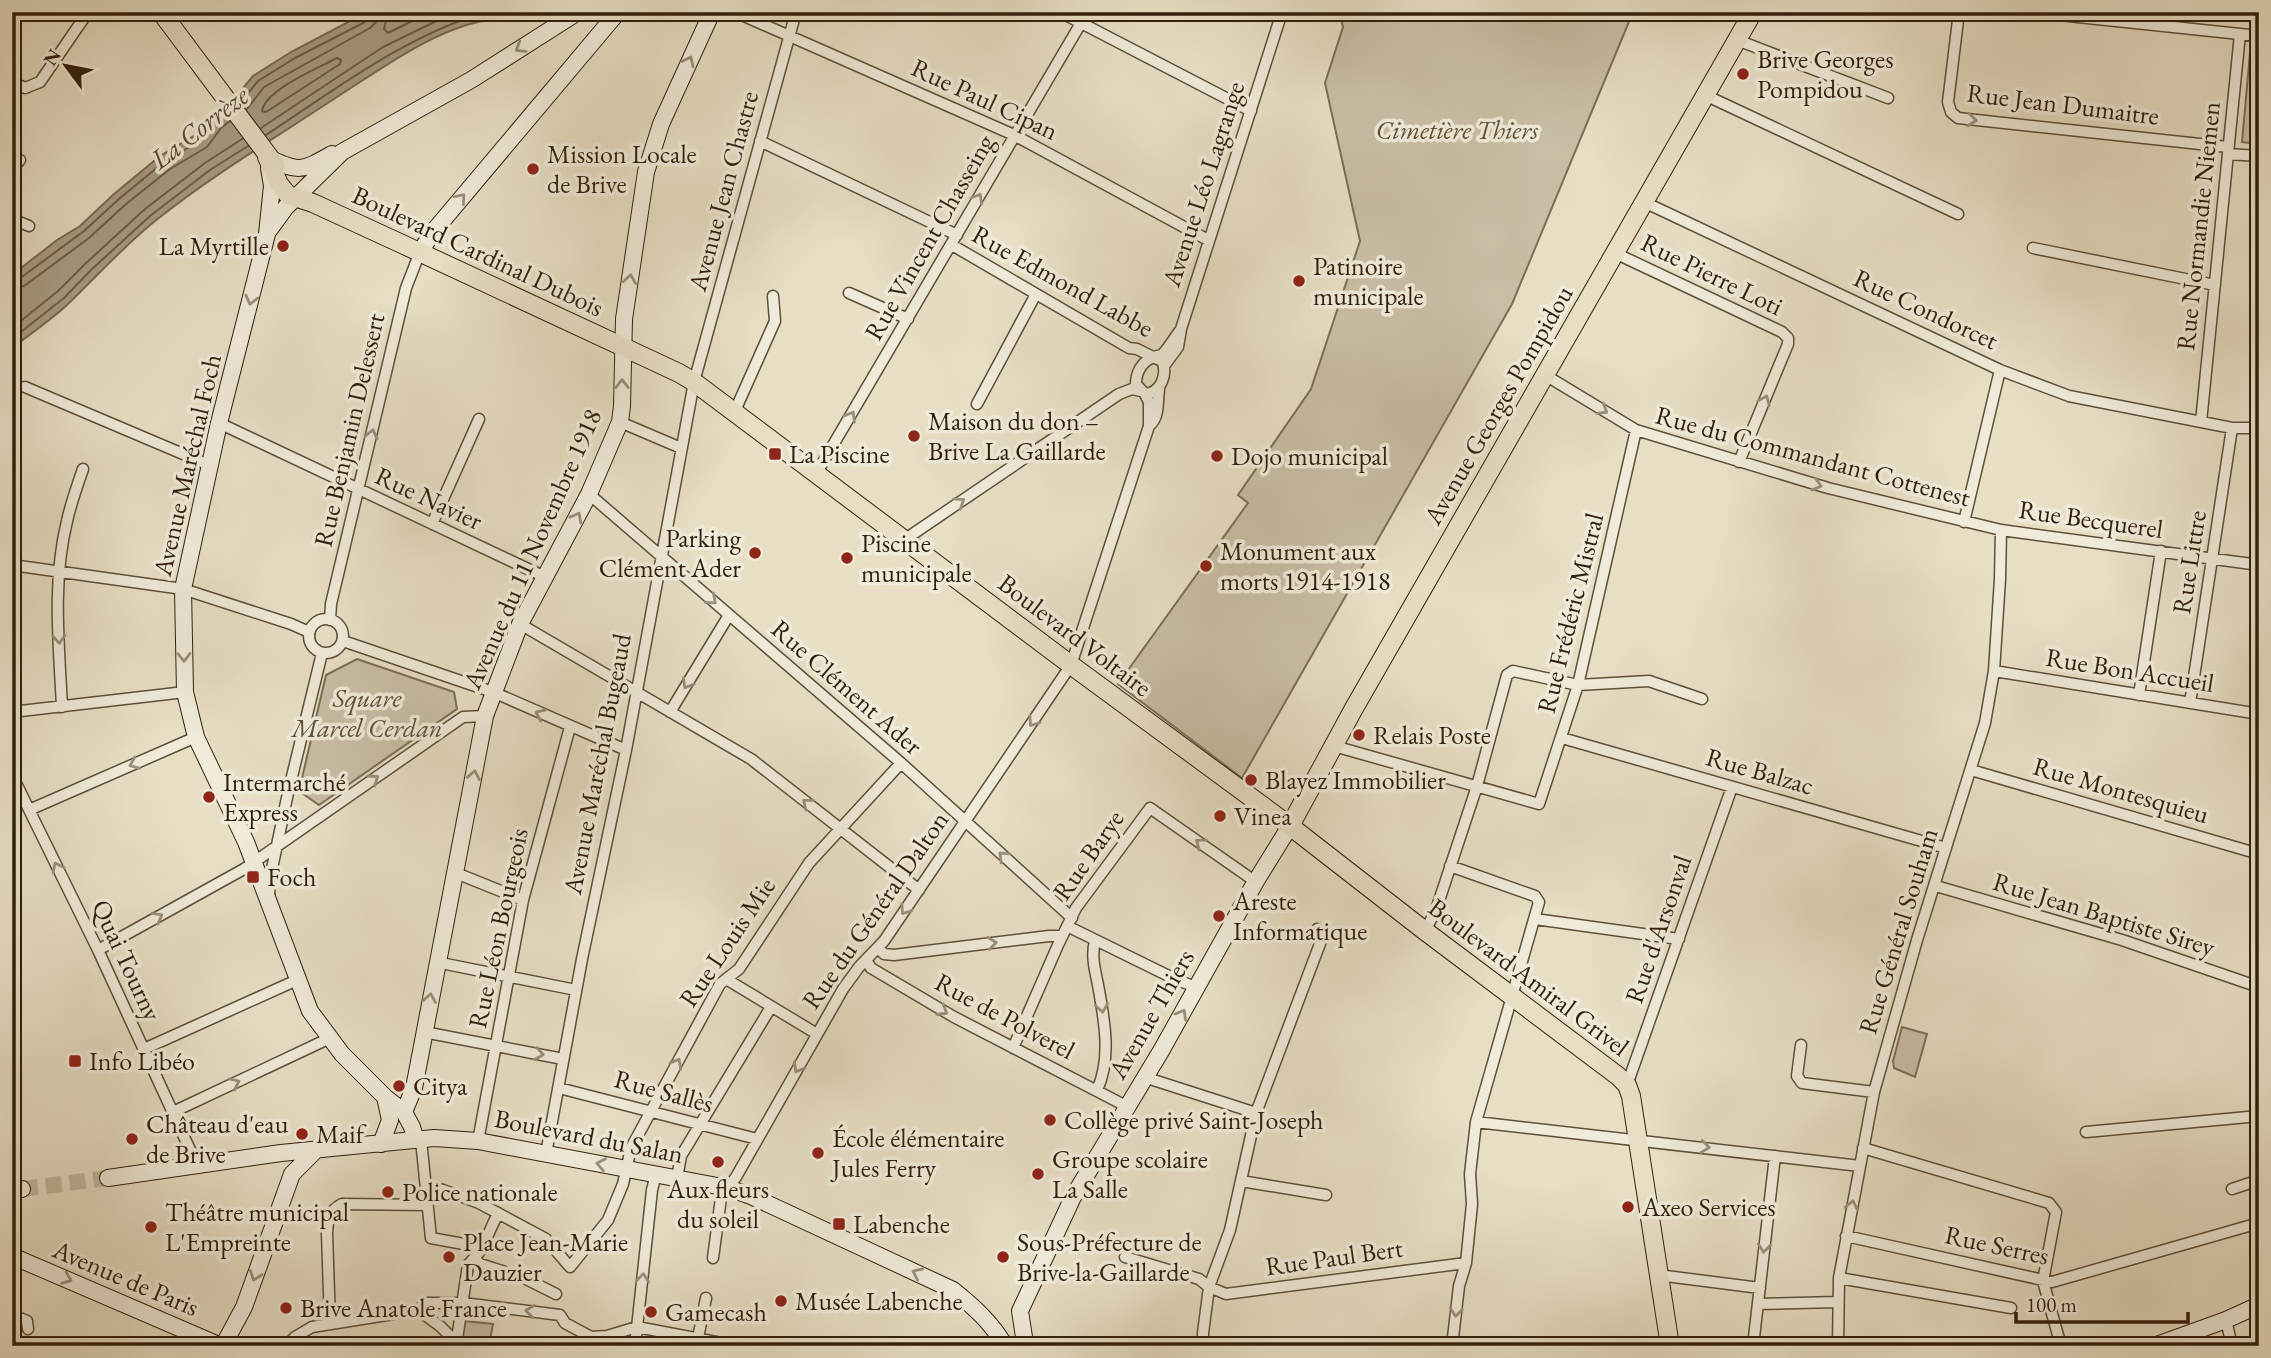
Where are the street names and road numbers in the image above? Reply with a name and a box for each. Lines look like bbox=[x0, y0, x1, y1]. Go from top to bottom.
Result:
street label: Rue Paul Cipan bbox=[906, 50, 1064, 148]
street label: Rue Jean Dumaitre bbox=[1965, 75, 2161, 133]
street label: Avenue Léo Lagrange bbox=[1153, 77, 1252, 292]
street label: Avenue Jean Chastre bbox=[680, 87, 766, 296]
street label: Rue Normandie Niemen bbox=[2168, 100, 2228, 352]
street label: Rue Vincent Chasseing bbox=[856, 127, 1002, 346]
street label: Boulevard Cardinal Dubois bbox=[347, 178, 609, 324]
street label: Rue Edmond Labbe bbox=[966, 217, 1160, 345]
street label: Rue Pierre Loti bbox=[1635, 225, 1789, 323]
street label: Rue Condorcet bbox=[1848, 261, 2004, 357]
street label: Avenue Georges Pompidou bbox=[1415, 279, 1581, 532]
street label: Rue Benjamin Delessert bbox=[306, 310, 392, 550]
street label: Avenue Maréchal Foch bbox=[145, 351, 229, 580]
street label: Rue du Commandant Cottenest bbox=[1652, 398, 1974, 514]
street label: Avenue du 11 Novembre 1918 bbox=[454, 403, 609, 695]
street label: Rue Navier bbox=[370, 458, 488, 538]
street label: Rue Becquerel bbox=[2017, 492, 2165, 546]
street label: Rue Littre bbox=[2164, 508, 2214, 616]
street label: Rue Frédéric Mistral bbox=[1529, 509, 1611, 717]
street label: Boulevard Voltaire bbox=[991, 566, 1159, 704]
street label: Rue Clément Ader bbox=[764, 612, 930, 762]
street label: Avenue Maréchal Bugeaud bbox=[555, 630, 639, 898]
street label: Rue Bon Accueil bbox=[2044, 640, 2216, 700]
street label: Rue Balzac bbox=[1702, 739, 1818, 803]
street label: Rue Montesquieu bbox=[2029, 749, 2213, 831]
street label: Rue Barye bbox=[1045, 803, 1131, 907]
street label: Rue du Général Dalton bbox=[794, 804, 956, 1016]
street label: Rue Général Souham bbox=[1851, 824, 1945, 1038]
street label: Rue Léon Bourgeois bbox=[460, 825, 536, 1031]
street label: Rue d'Arsonval bbox=[1617, 850, 1699, 1008]
street label: Rue Jean Baptiste Sirey bbox=[1989, 864, 2220, 964]
street label: Rue Louis Mie bbox=[671, 871, 783, 1013]
street label: Boulevard Amiral Grivel bbox=[1422, 890, 1636, 1064]
street label: Quai Tourny bbox=[84, 894, 170, 1026]
street label: Avenue Thiers bbox=[1100, 943, 1202, 1086]
street label: Rue de Polverel bbox=[929, 965, 1081, 1067]
street label: Rue Sallès bbox=[611, 1062, 717, 1120]
street label: Boulevard du Salan bbox=[492, 1101, 686, 1171]
street label: Rue Serres bbox=[1942, 1217, 2052, 1273]
street label: Rue Paul Bert bbox=[1263, 1231, 1405, 1283]
street label: Avenue de Paris bbox=[47, 1232, 204, 1324]

